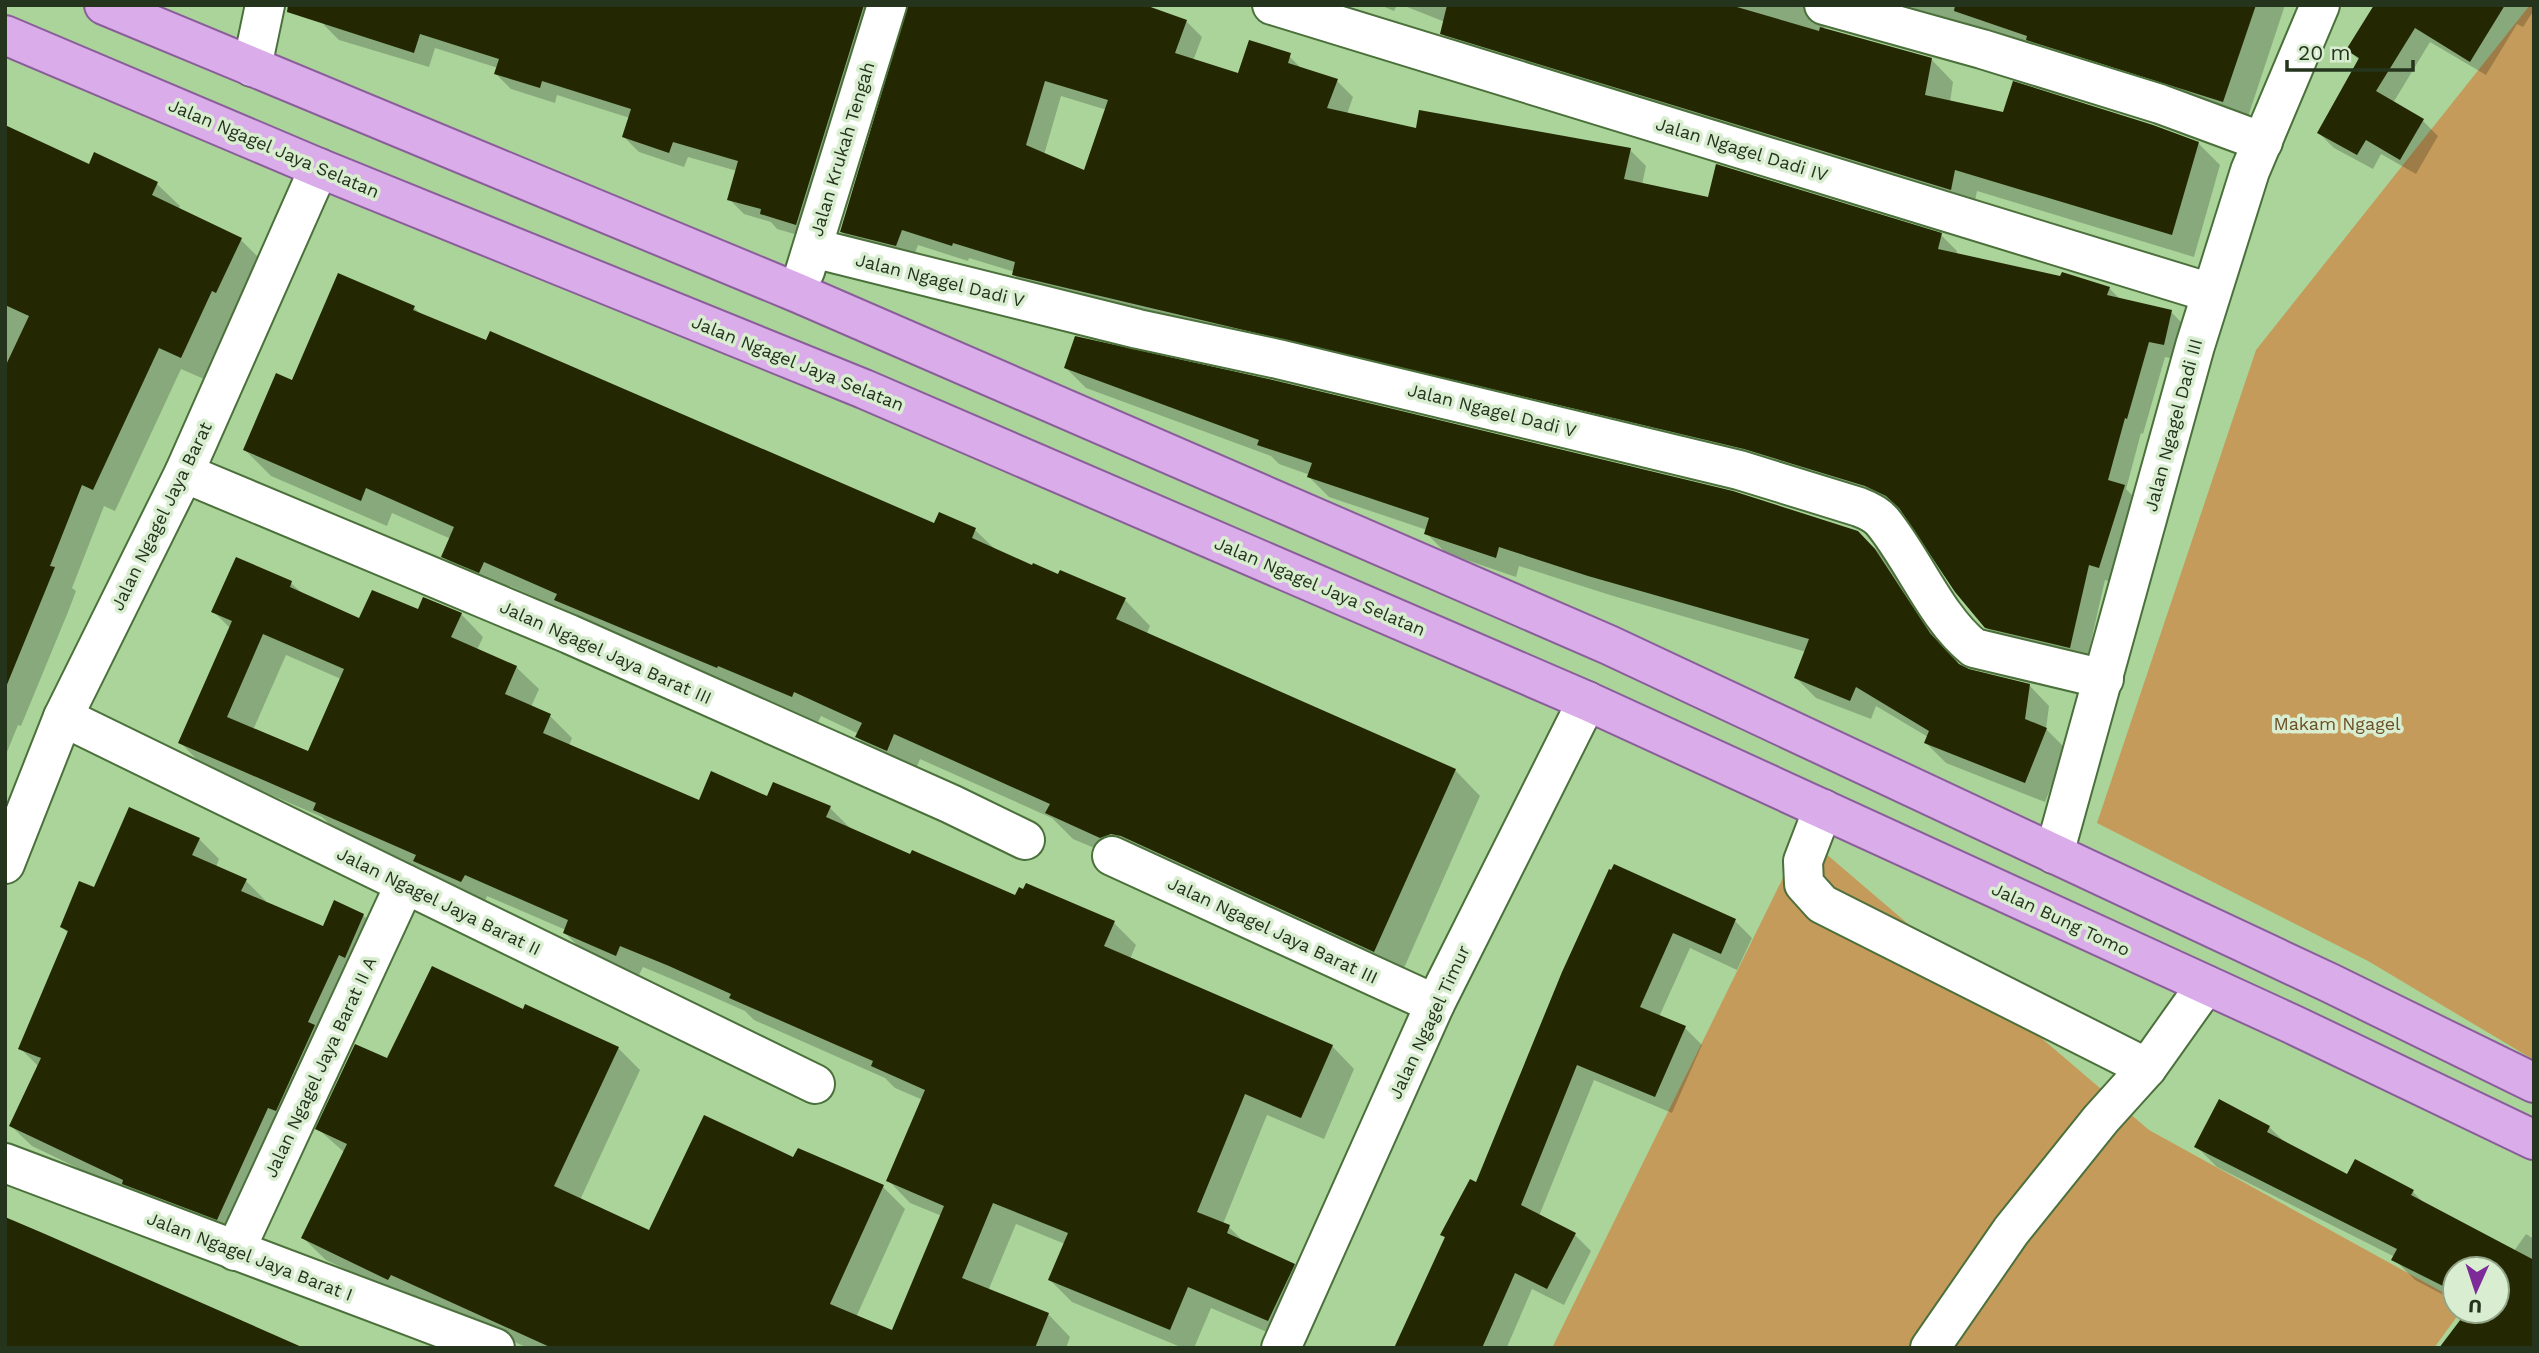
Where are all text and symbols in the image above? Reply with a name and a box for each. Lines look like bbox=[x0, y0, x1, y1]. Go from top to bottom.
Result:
scale bar bbox=[2287, 28, 2413, 72]
text: 20 m bbox=[2298, 40, 2350, 65]
street label: Jalan Krukah Tengah bbox=[805, 59, 879, 239]
street label: Jalan Ngagel Jaya Selatan bbox=[165, 94, 383, 202]
street label: Jalan Ngagel Dadi IV bbox=[1653, 113, 1831, 185]
street label: Jalan Ngagel Dadi V bbox=[853, 249, 1027, 311]
street label: Jalan Ngagel Jaya Selatan bbox=[689, 311, 907, 415]
street label: Jalan Ngagel Dadi III bbox=[2140, 336, 2206, 514]
street label: Jalan Ngagel Dadi V bbox=[1405, 379, 1579, 441]
street label: Jalan Ngagel Jaya Barat bbox=[106, 418, 216, 614]
street label: Jalan Ngagel Jaya Selatan bbox=[1211, 532, 1429, 640]
street label: Jalan Ngagel Jaya Barat III bbox=[497, 596, 715, 708]
park label: Makam Ngagel bbox=[2273, 713, 2401, 734]
street label: Jalan Ngagel Jaya Barat II bbox=[334, 842, 544, 960]
street label: Jalan Ngagel Jaya Barat III bbox=[1165, 872, 1381, 988]
street label: Jalan Bung Tomo bbox=[1989, 878, 2133, 960]
street label: Jalan Ngagel Timur bbox=[1384, 942, 1474, 1102]
street label: Jalan Ngagel Jaya Barat II A bbox=[259, 953, 381, 1181]
street label: Jalan Ngagel Jaya Barat I bbox=[144, 1207, 356, 1305]
north arrow bbox=[2441, 1255, 2511, 1325]
text: U bbox=[2468, 1295, 2482, 1318]

